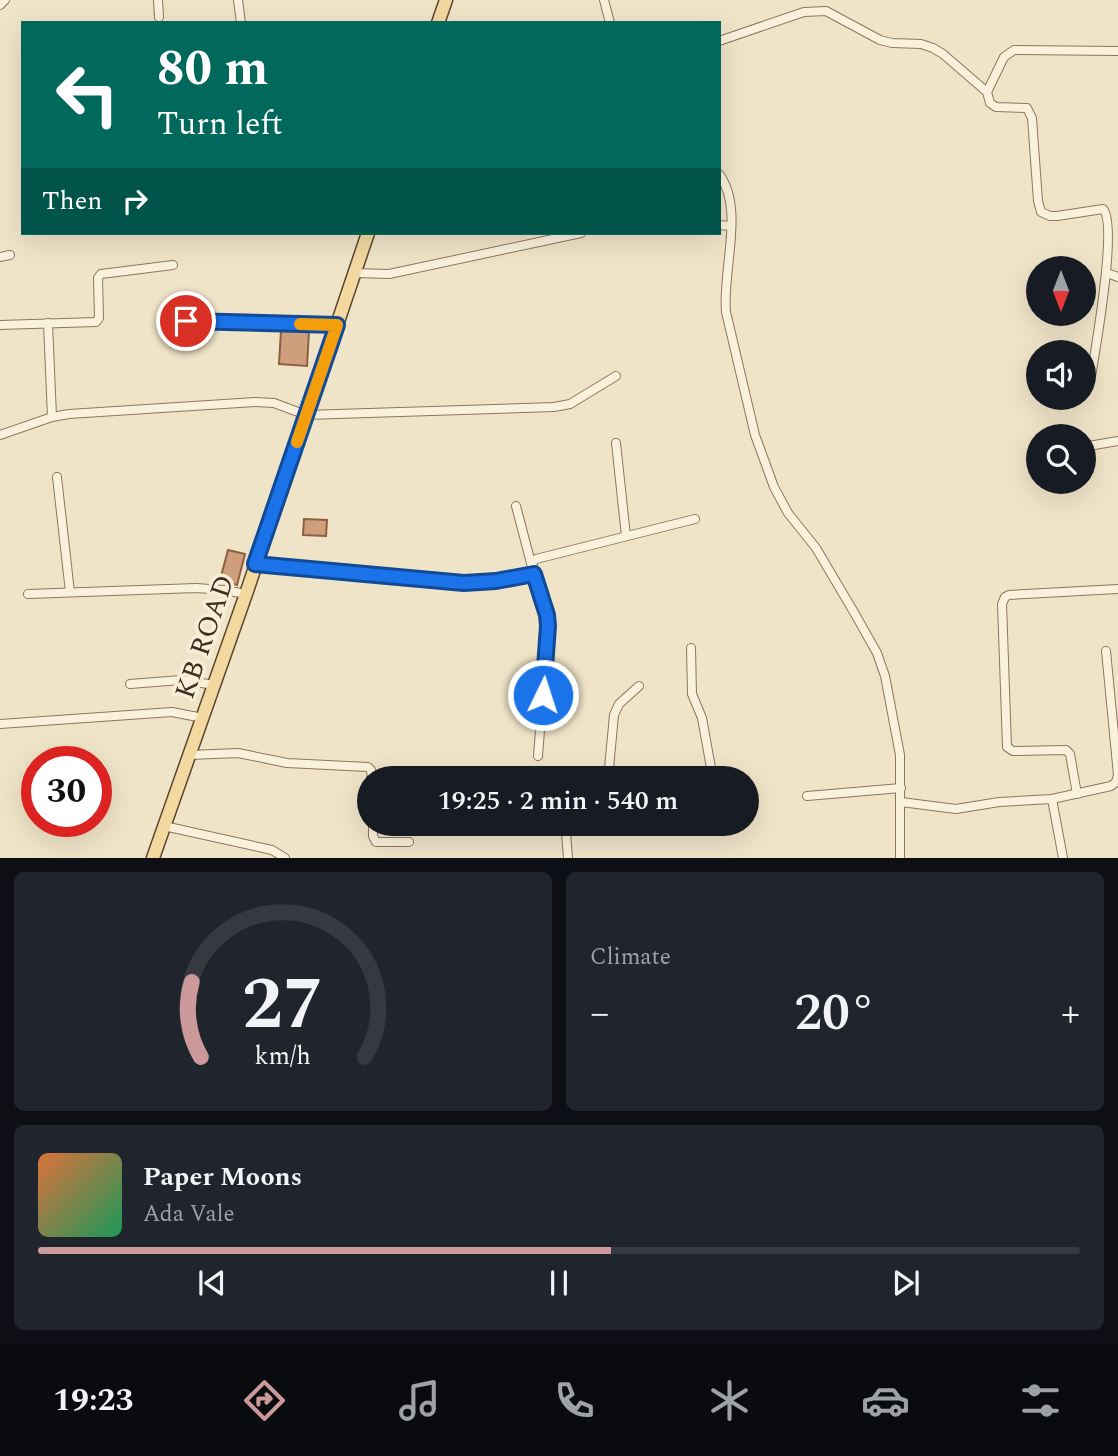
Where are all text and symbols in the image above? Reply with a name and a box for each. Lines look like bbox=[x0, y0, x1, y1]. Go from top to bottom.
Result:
text: 80 m bbox=[157, 32, 268, 107]
icon: left bbox=[42, 49, 133, 140]
text: Turn left bbox=[157, 100, 283, 149]
text: Then bbox=[42, 181, 102, 221]
icon: right bbox=[116, 182, 154, 220]
north arrow bbox=[1026, 256, 1096, 326]
map controls bbox=[1026, 256, 1096, 494]
pin bbox=[156, 291, 216, 351]
icon: arrive bbox=[167, 302, 205, 340]
button: sound bbox=[1026, 340, 1096, 410]
button: search bbox=[1026, 424, 1096, 494]
street label: KB ROAD bbox=[164, 569, 246, 705]
position arrow bbox=[506, 658, 580, 732]
speed limit sign: 30 bbox=[21, 746, 112, 837]
text: 19:25 · 2 min · 540 m bbox=[438, 781, 678, 821]
text: Climate bbox=[590, 940, 671, 975]
text: 27 bbox=[242, 951, 324, 1062]
text: 20° bbox=[794, 974, 876, 1053]
text: − bbox=[590, 985, 609, 1043]
text: + bbox=[1061, 985, 1080, 1043]
text: km/h bbox=[255, 1038, 311, 1076]
text: Paper Moons bbox=[143, 1157, 302, 1197]
text: Ada Vale bbox=[143, 1197, 235, 1232]
icon: previous bbox=[193, 1264, 231, 1302]
icon: pause bbox=[540, 1264, 578, 1302]
icon: next bbox=[887, 1264, 925, 1302]
text: 19:23 bbox=[53, 1376, 134, 1425]
icon: directions bbox=[240, 1376, 289, 1425]
icon: music bbox=[395, 1376, 444, 1425]
icon: phone bbox=[550, 1376, 599, 1425]
icon: climate bbox=[705, 1376, 754, 1425]
icon: car bbox=[861, 1376, 910, 1425]
icon: filters bbox=[1016, 1376, 1065, 1425]

